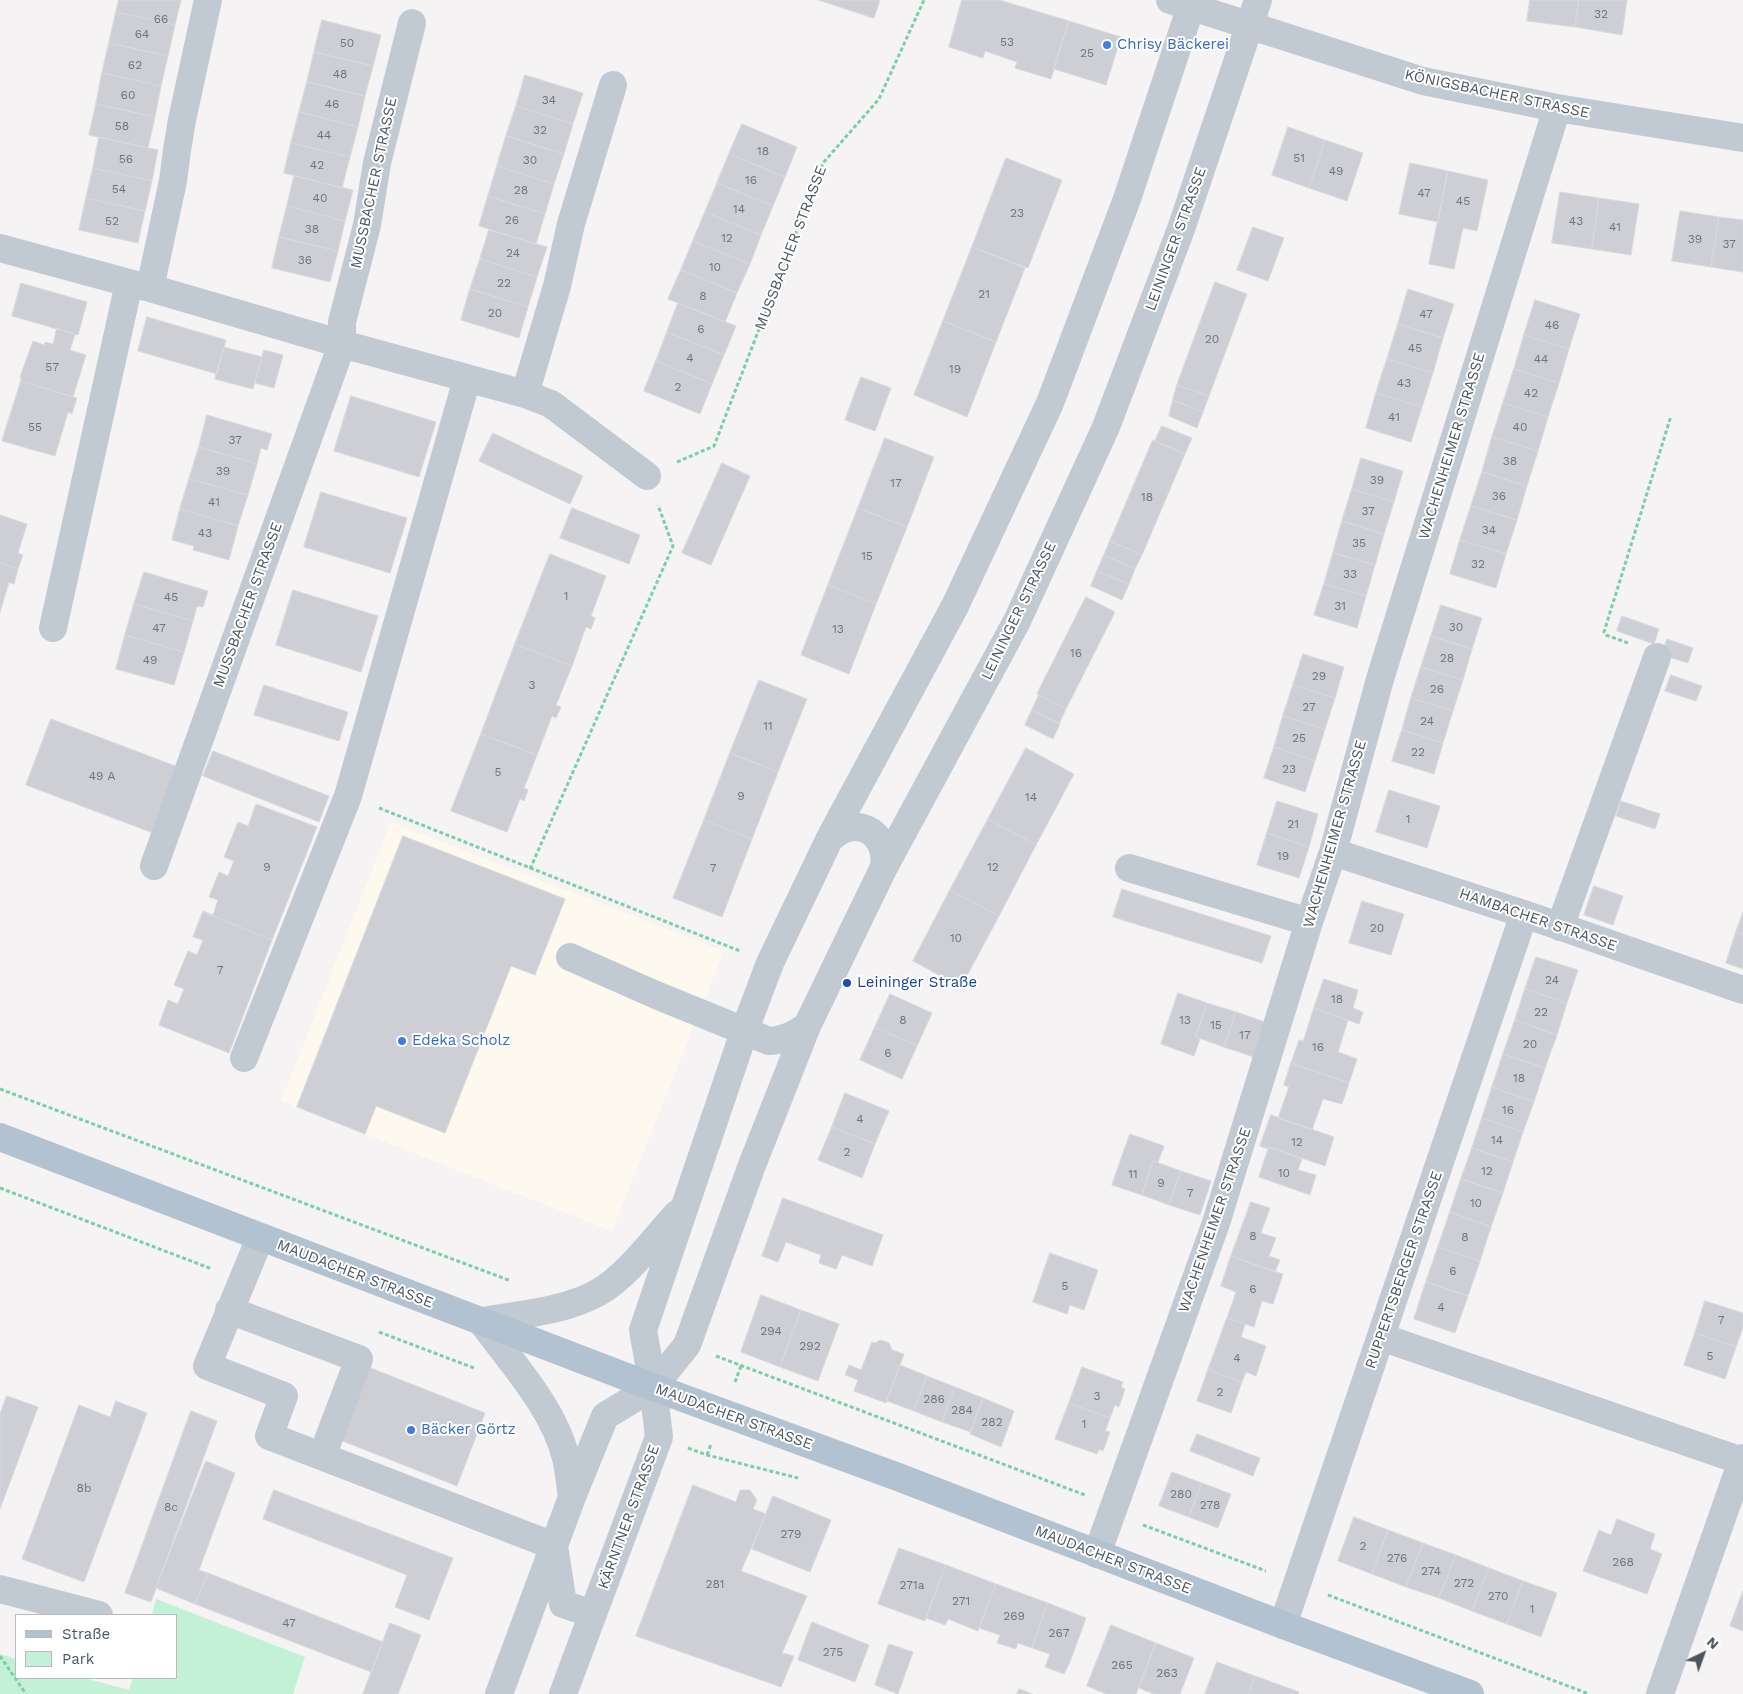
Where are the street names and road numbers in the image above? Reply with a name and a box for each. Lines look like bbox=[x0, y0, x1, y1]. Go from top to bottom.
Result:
street label: KÖNIGSBACHER STRASSE bbox=[1403, 66, 1591, 122]
street label: MUSSBACHER STRASSE bbox=[347, 96, 401, 270]
street label: MUSSBACHER STRASSE bbox=[751, 163, 831, 333]
street label: LEININGER STRASSE bbox=[1142, 165, 1210, 313]
street label: WACHENHEIMER STRASSE bbox=[1415, 350, 1489, 542]
street label: MUSSBACHER STRASSE bbox=[210, 520, 286, 690]
street label: LEININGER STRASSE bbox=[978, 539, 1060, 683]
street label: WACHENHEIMER STRASSE bbox=[1300, 738, 1370, 930]
street label: HAMBACHER STRASSE bbox=[1457, 885, 1619, 955]
street label: WACHENHEIMER STRASSE bbox=[1175, 1125, 1255, 1315]
street label: RUPPERTSBERGER STRASSE bbox=[1362, 1169, 1446, 1371]
street label: MAUDACHER STRASSE bbox=[274, 1236, 436, 1312]
street label: MAUDACHER STRASSE bbox=[653, 1380, 815, 1454]
street label: KÄRNTNER STRASSE bbox=[595, 1442, 663, 1592]
street label: MAUDACHER STRASSE bbox=[1032, 1522, 1194, 1598]

